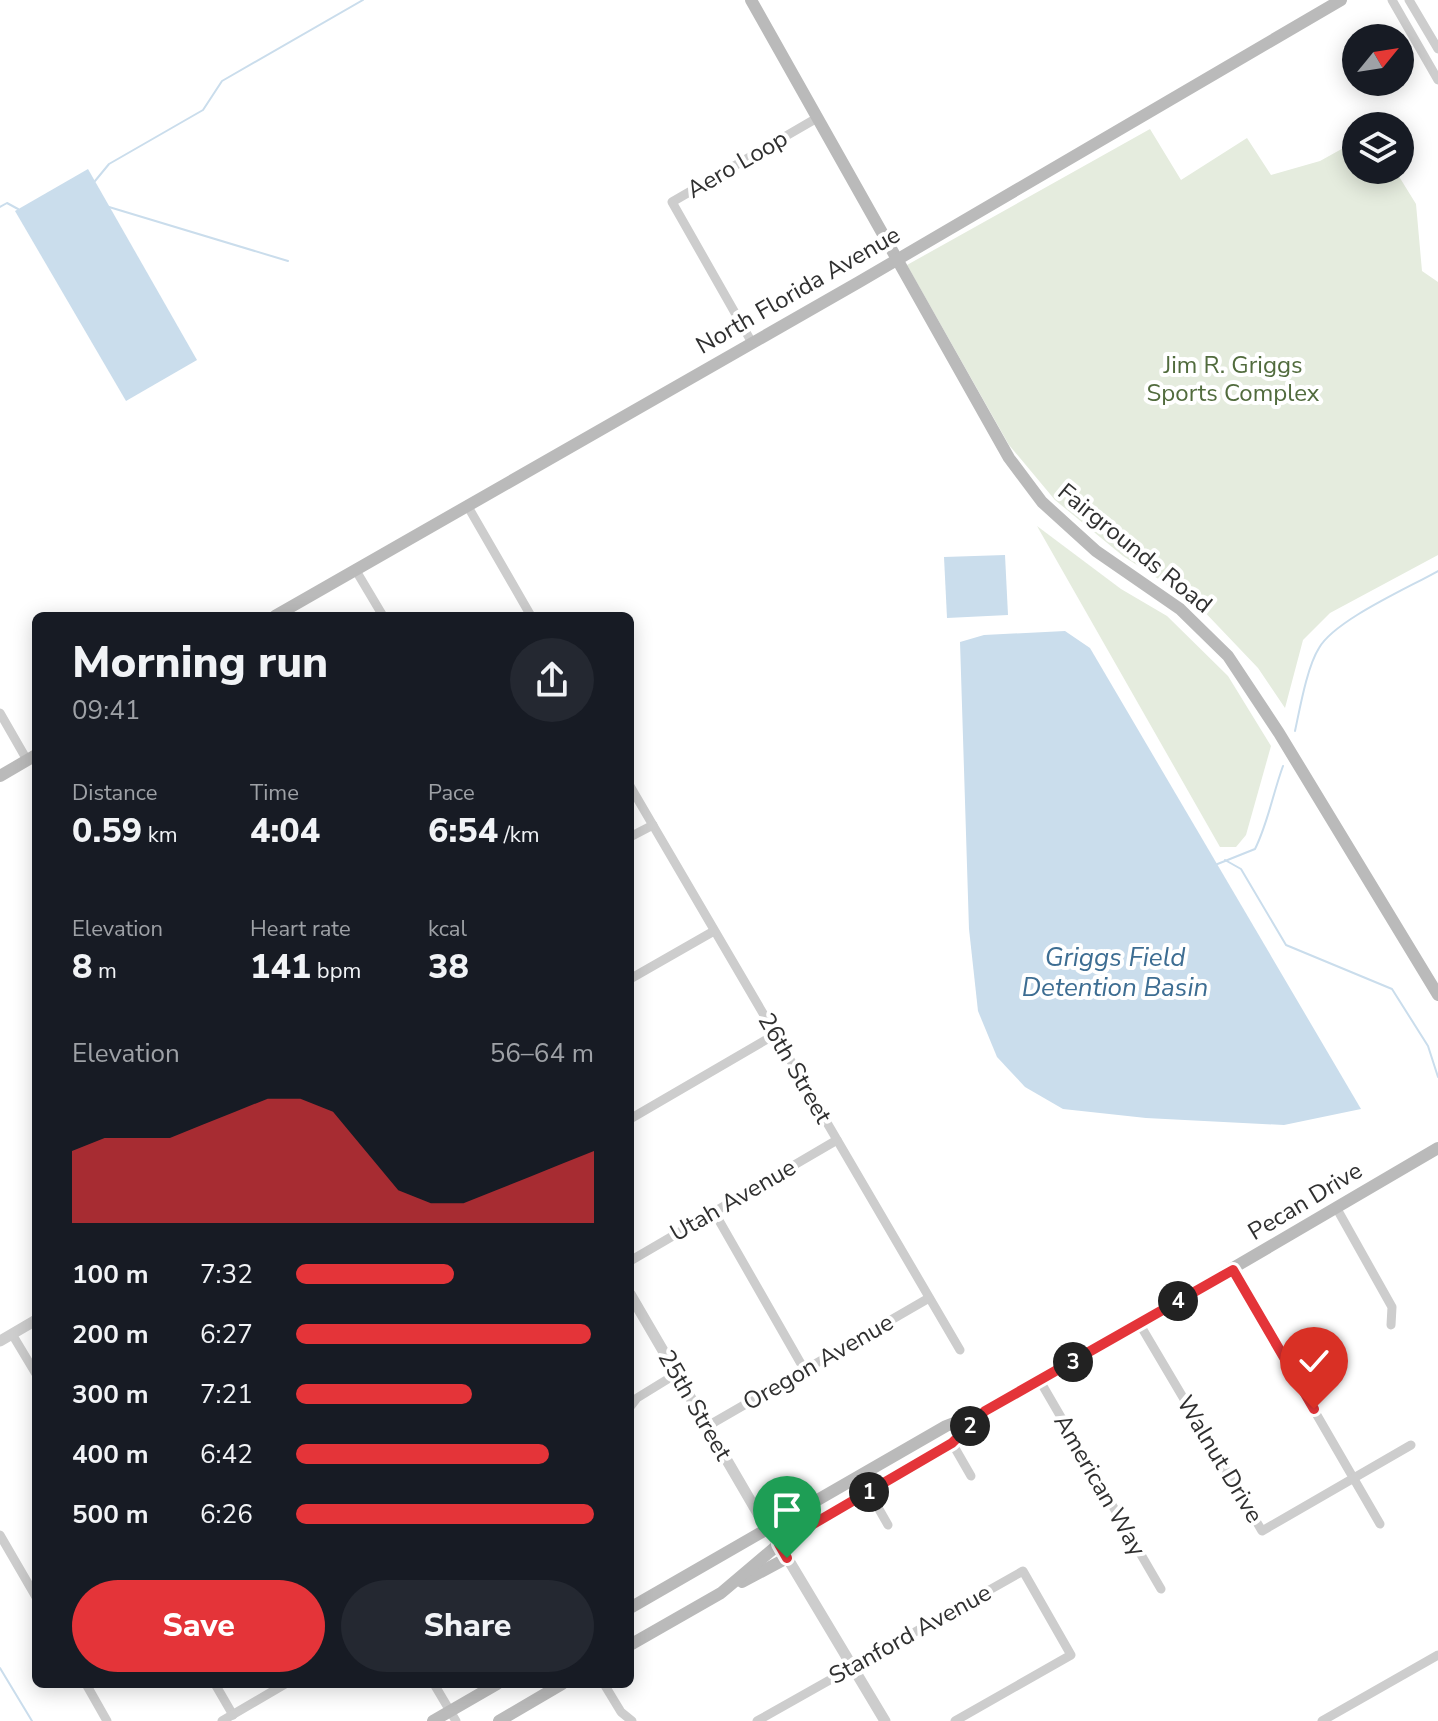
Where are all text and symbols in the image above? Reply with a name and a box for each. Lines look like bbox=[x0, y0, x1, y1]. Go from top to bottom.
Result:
north arrow bbox=[1342, 24, 1414, 96]
map controls bbox=[1342, 24, 1414, 184]
button: layers bbox=[1342, 112, 1414, 184]
street label: Aero Loop bbox=[681, 122, 793, 206]
street label: North Florida Avenue bbox=[690, 218, 906, 362]
park label: Jim R. Griggs Sports Complex bbox=[1147, 349, 1320, 409]
street label: Fairgrounds Road bbox=[1051, 476, 1219, 620]
text: Morning run bbox=[72, 633, 328, 693]
button: share bbox=[510, 638, 594, 722]
text: 09:41 bbox=[72, 693, 140, 728]
text: Distance bbox=[72, 778, 157, 808]
text: Time bbox=[250, 778, 299, 808]
text: Pace bbox=[428, 778, 475, 808]
text: 0.59 bbox=[72, 808, 142, 854]
text: 4:04 bbox=[250, 808, 320, 854]
text: 6:54 bbox=[428, 808, 498, 854]
text: km bbox=[142, 820, 178, 850]
text: /km bbox=[498, 820, 540, 850]
text: Elevation bbox=[72, 914, 163, 944]
text: Heart rate bbox=[250, 914, 351, 944]
text: kcal bbox=[428, 914, 467, 944]
water label: Griggs Field Detention Basin bbox=[1022, 940, 1208, 1005]
text: 8 bbox=[72, 944, 92, 990]
text: 141 bbox=[250, 944, 311, 990]
text: 38 bbox=[428, 944, 469, 990]
text: m bbox=[92, 956, 117, 986]
text: bpm bbox=[311, 956, 361, 986]
street label: 26th Street bbox=[751, 1007, 840, 1130]
text: Elevation bbox=[72, 1036, 180, 1071]
text: 56–64 m bbox=[490, 1036, 594, 1071]
street label: Utah Avenue bbox=[664, 1151, 802, 1249]
street label: Pecan Drive bbox=[1242, 1154, 1368, 1248]
text: 100 m bbox=[72, 1257, 149, 1292]
text: 7:32 bbox=[200, 1257, 253, 1292]
pin: 4 bbox=[1158, 1281, 1198, 1321]
text: 4 bbox=[1171, 1286, 1185, 1316]
street label: Oregon Avenue bbox=[737, 1306, 899, 1418]
text: 200 m bbox=[72, 1317, 149, 1352]
text: 6:27 bbox=[200, 1317, 253, 1352]
pin bbox=[1280, 1327, 1348, 1409]
icon: check bbox=[1292, 1339, 1336, 1383]
pin: 3 bbox=[1053, 1342, 1093, 1382]
street label: 25th Street bbox=[651, 1344, 740, 1467]
text: 3 bbox=[1066, 1347, 1080, 1377]
text: 300 m bbox=[72, 1377, 149, 1412]
text: 7:21 bbox=[200, 1377, 253, 1412]
street label: Walnut Drive bbox=[1169, 1389, 1271, 1529]
pin: 2 bbox=[950, 1406, 990, 1446]
street label: American Way bbox=[1047, 1408, 1154, 1562]
text: 2 bbox=[963, 1411, 977, 1441]
text: 400 m bbox=[72, 1437, 149, 1472]
text: 6:42 bbox=[200, 1437, 253, 1472]
pin: 1 bbox=[849, 1472, 889, 1512]
pin bbox=[753, 1476, 821, 1558]
text: 1 bbox=[862, 1477, 876, 1507]
icon: arrive bbox=[765, 1488, 809, 1532]
text: 500 m bbox=[72, 1497, 149, 1532]
text: 6:26 bbox=[200, 1497, 253, 1532]
street label: Stanford Avenue bbox=[823, 1576, 997, 1692]
button: Save bbox=[72, 1580, 325, 1672]
button: Share bbox=[341, 1580, 594, 1672]

